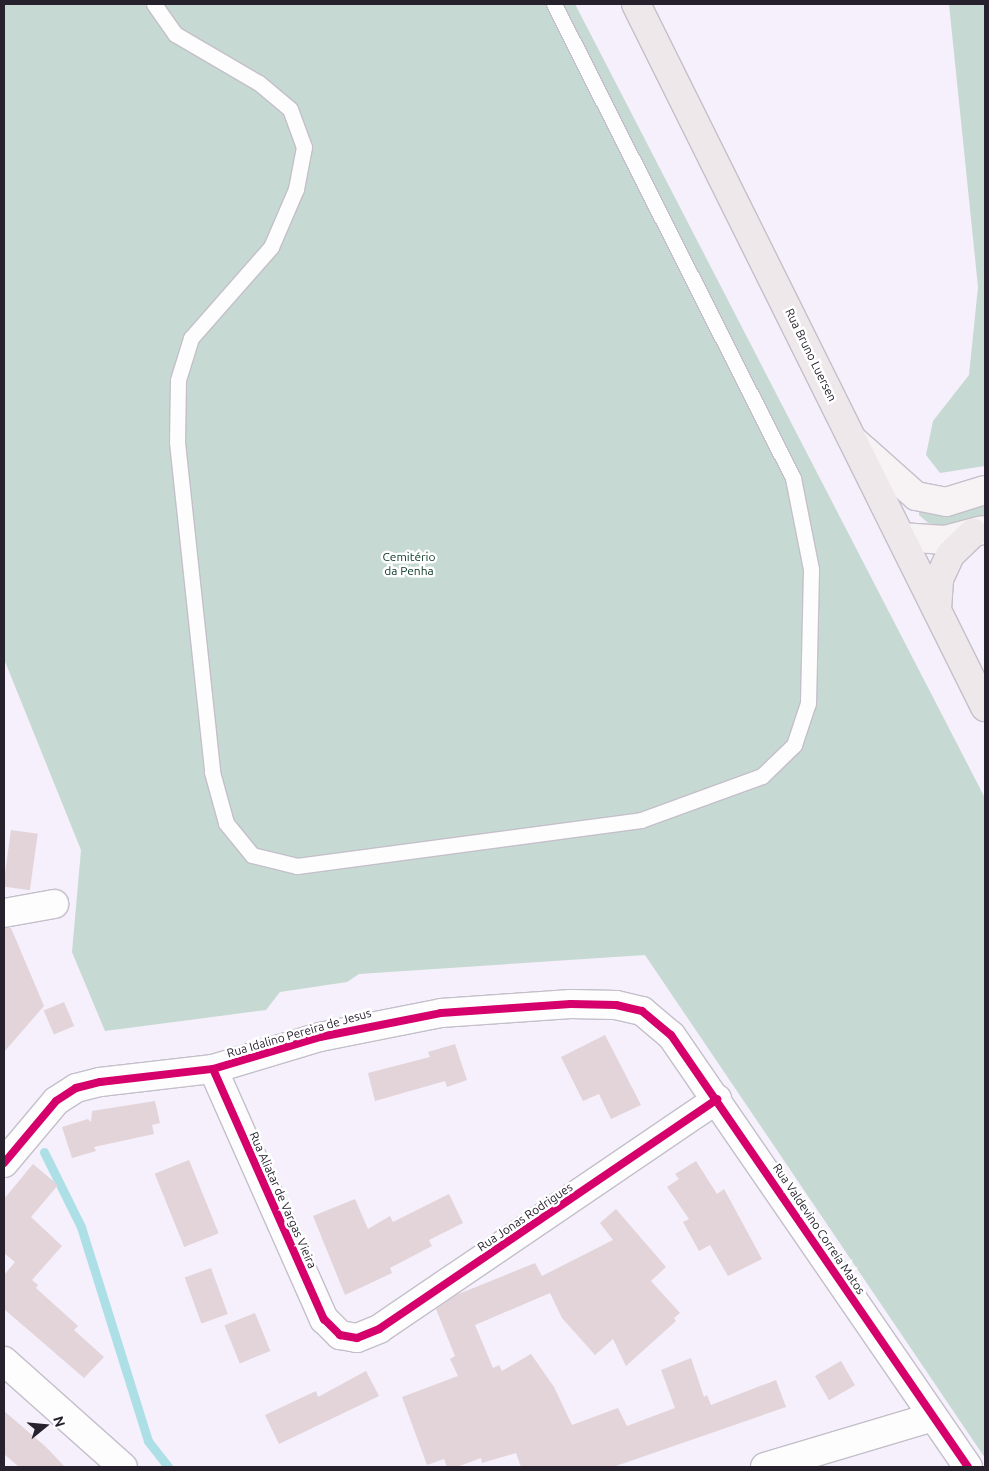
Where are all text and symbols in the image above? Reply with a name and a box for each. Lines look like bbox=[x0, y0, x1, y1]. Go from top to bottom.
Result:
street label: Rua Bruno Luersen bbox=[782, 306, 840, 404]
park label: Cemitério da Penha bbox=[382, 550, 436, 578]
street label: Rua Idalino Pereira de Jesus bbox=[225, 1005, 373, 1061]
street label: Rua Aliatar de Vargas Vieira bbox=[246, 1129, 320, 1271]
street label: Rua Valdevino Correia Matos bbox=[770, 1161, 868, 1297]
street label: Rua Jonas Rodrigues bbox=[475, 1180, 575, 1254]
north arrow bbox=[20, 1401, 70, 1451]
text: N bbox=[50, 1414, 69, 1429]

